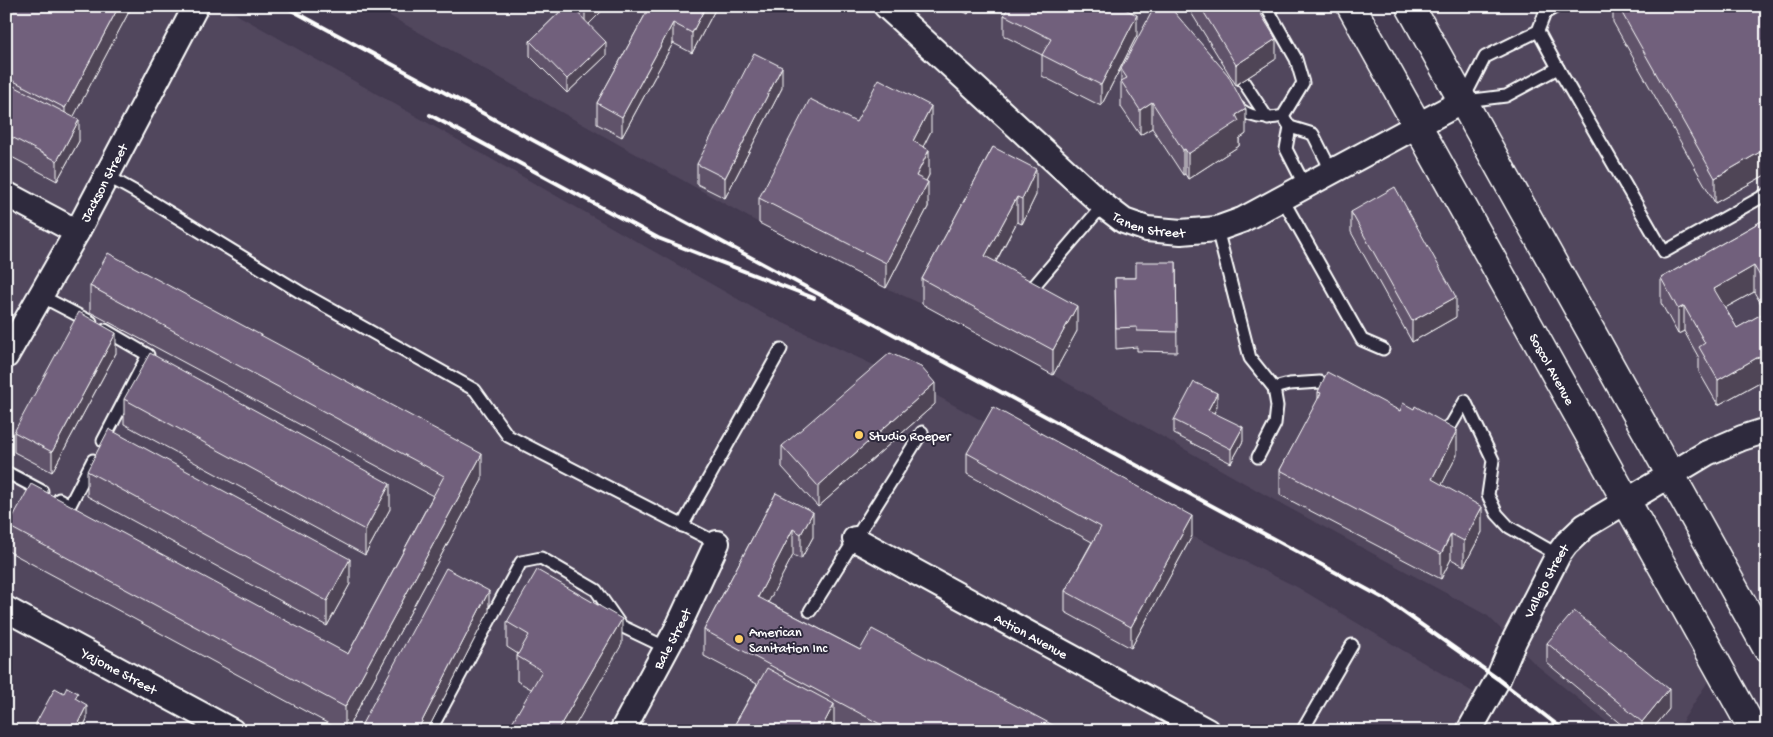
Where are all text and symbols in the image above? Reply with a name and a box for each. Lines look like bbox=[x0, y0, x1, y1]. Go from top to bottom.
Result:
street label: Jackson Street bbox=[78, 140, 134, 226]
street label: Tanen Street bbox=[1107, 208, 1187, 243]
street label: Soscol Avenue bbox=[1524, 331, 1578, 410]
marker: Studio Roeper bbox=[853, 429, 865, 441]
place label: Studio Roeper bbox=[869, 429, 952, 446]
street label: Vallejo Street bbox=[1521, 541, 1575, 622]
street label: Bale Street bbox=[650, 605, 697, 674]
street label: Action Avenue bbox=[991, 611, 1071, 665]
place label: American Sanitation Inc bbox=[749, 625, 828, 658]
marker: American Sanitation Inc bbox=[733, 633, 745, 645]
street label: Yajome Street bbox=[76, 644, 160, 700]

